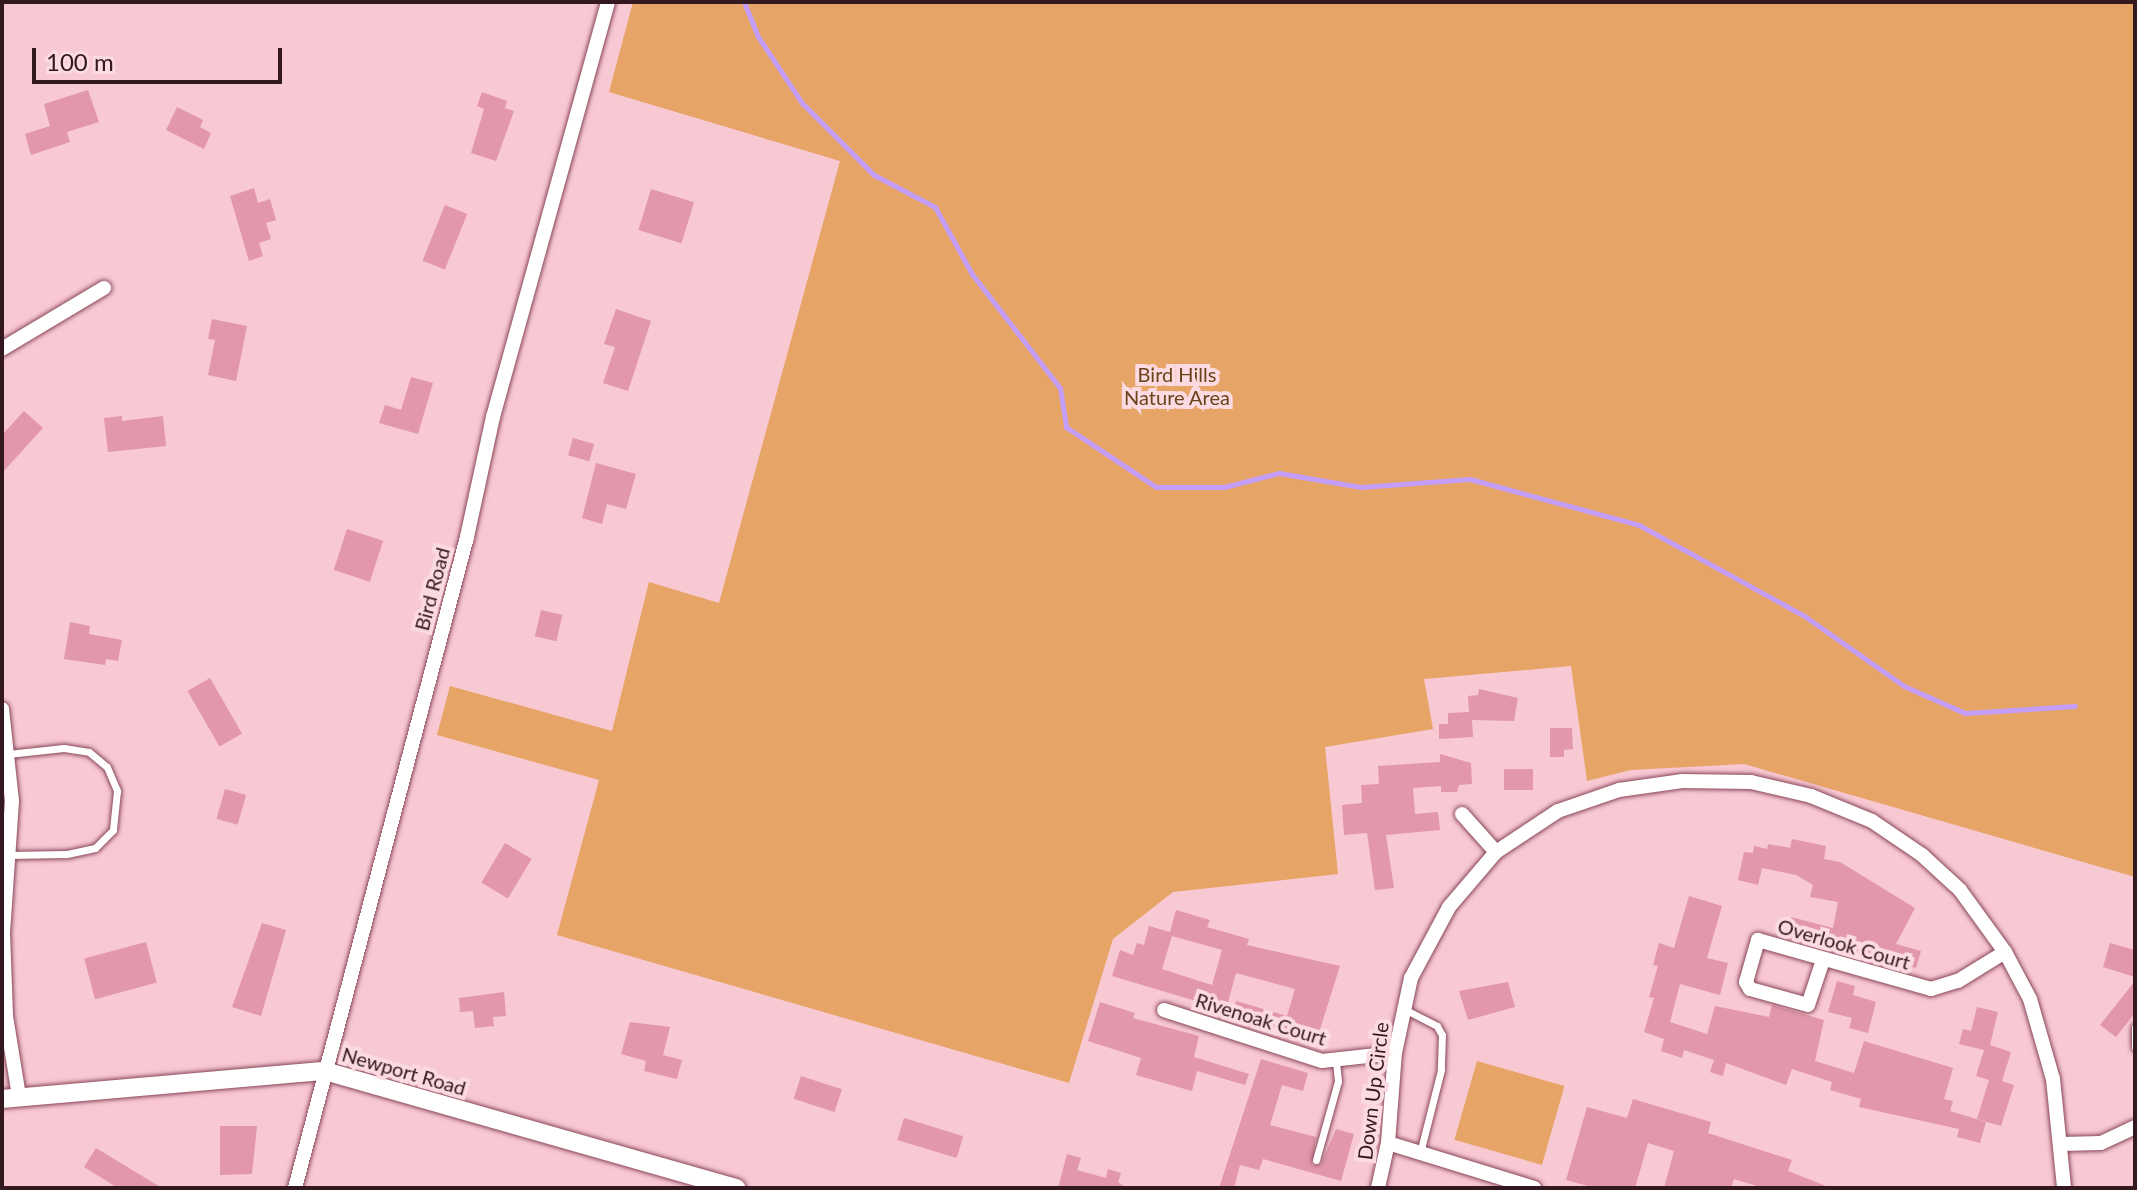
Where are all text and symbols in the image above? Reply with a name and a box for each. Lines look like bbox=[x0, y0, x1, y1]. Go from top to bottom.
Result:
scale bar bbox=[36, 32, 286, 82]
text: 100 m bbox=[46, 47, 114, 76]
park label: Bird Hills Nature Area bbox=[1124, 362, 1230, 409]
street label: Bird Road bbox=[409, 545, 455, 633]
street label: Overlook Court bbox=[1775, 914, 1913, 974]
street label: Rivenoak Court bbox=[1193, 988, 1329, 1050]
street label: Down Up Circle bbox=[1353, 1021, 1393, 1161]
street label: Newport Road bbox=[339, 1042, 469, 1100]

